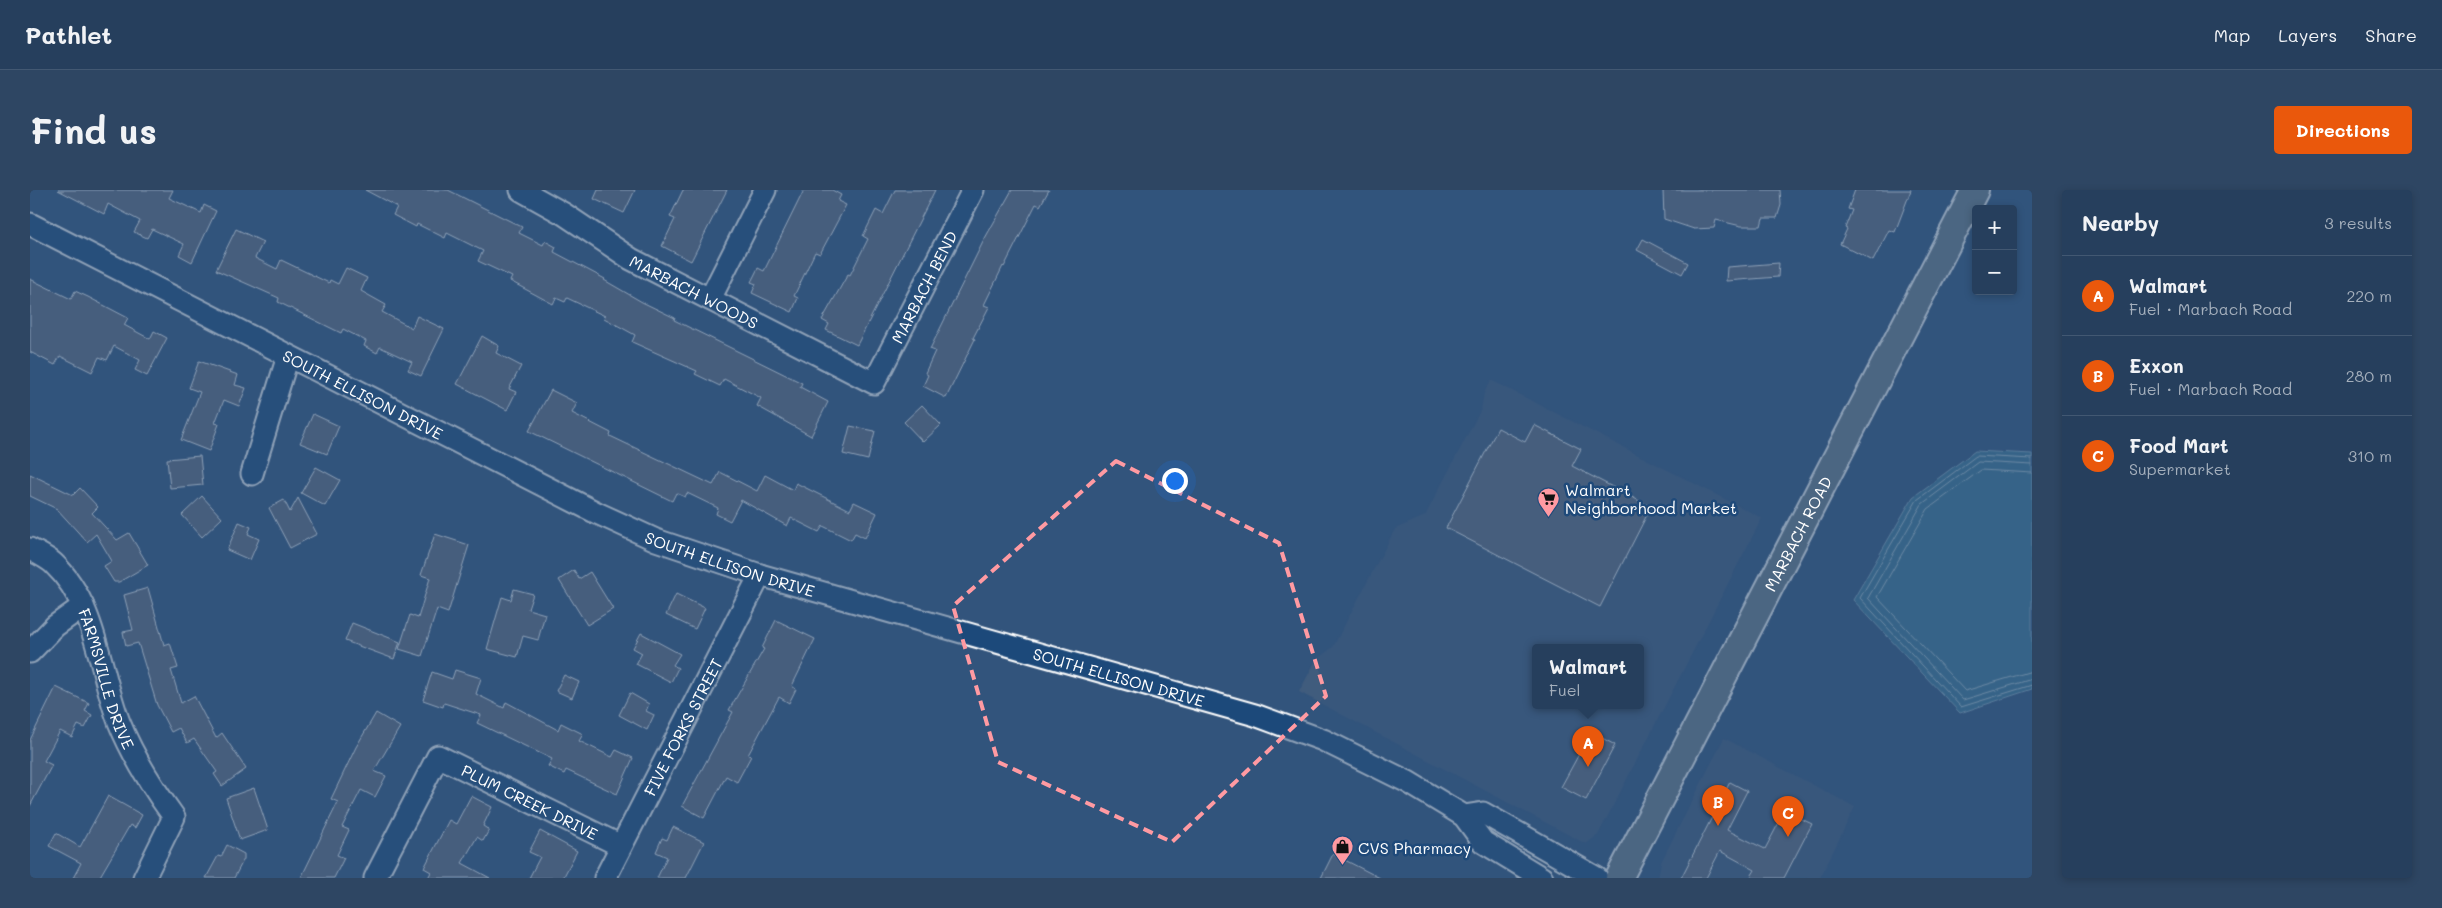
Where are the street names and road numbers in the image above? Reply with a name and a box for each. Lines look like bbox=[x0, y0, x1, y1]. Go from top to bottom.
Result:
street label: MARBACH BEND bbox=[886, 227, 961, 347]
street label: MARBACH WOODS bbox=[626, 250, 762, 333]
street label: SOUTH ELLISON DRIVE bbox=[279, 344, 447, 443]
street label: MARBACH ROAD bbox=[1759, 472, 1836, 595]
street label: SOUTH ELLISON DRIVE bbox=[642, 526, 817, 601]
street label: FARMSVILLE DRIVE bbox=[74, 605, 140, 752]
street label: SOUTH ELLISON DRIVE bbox=[1031, 642, 1207, 711]
street label: FIVE FORKS STREET bbox=[639, 654, 726, 799]
street label: PLUM CREEK DRIVE bbox=[458, 759, 602, 844]

